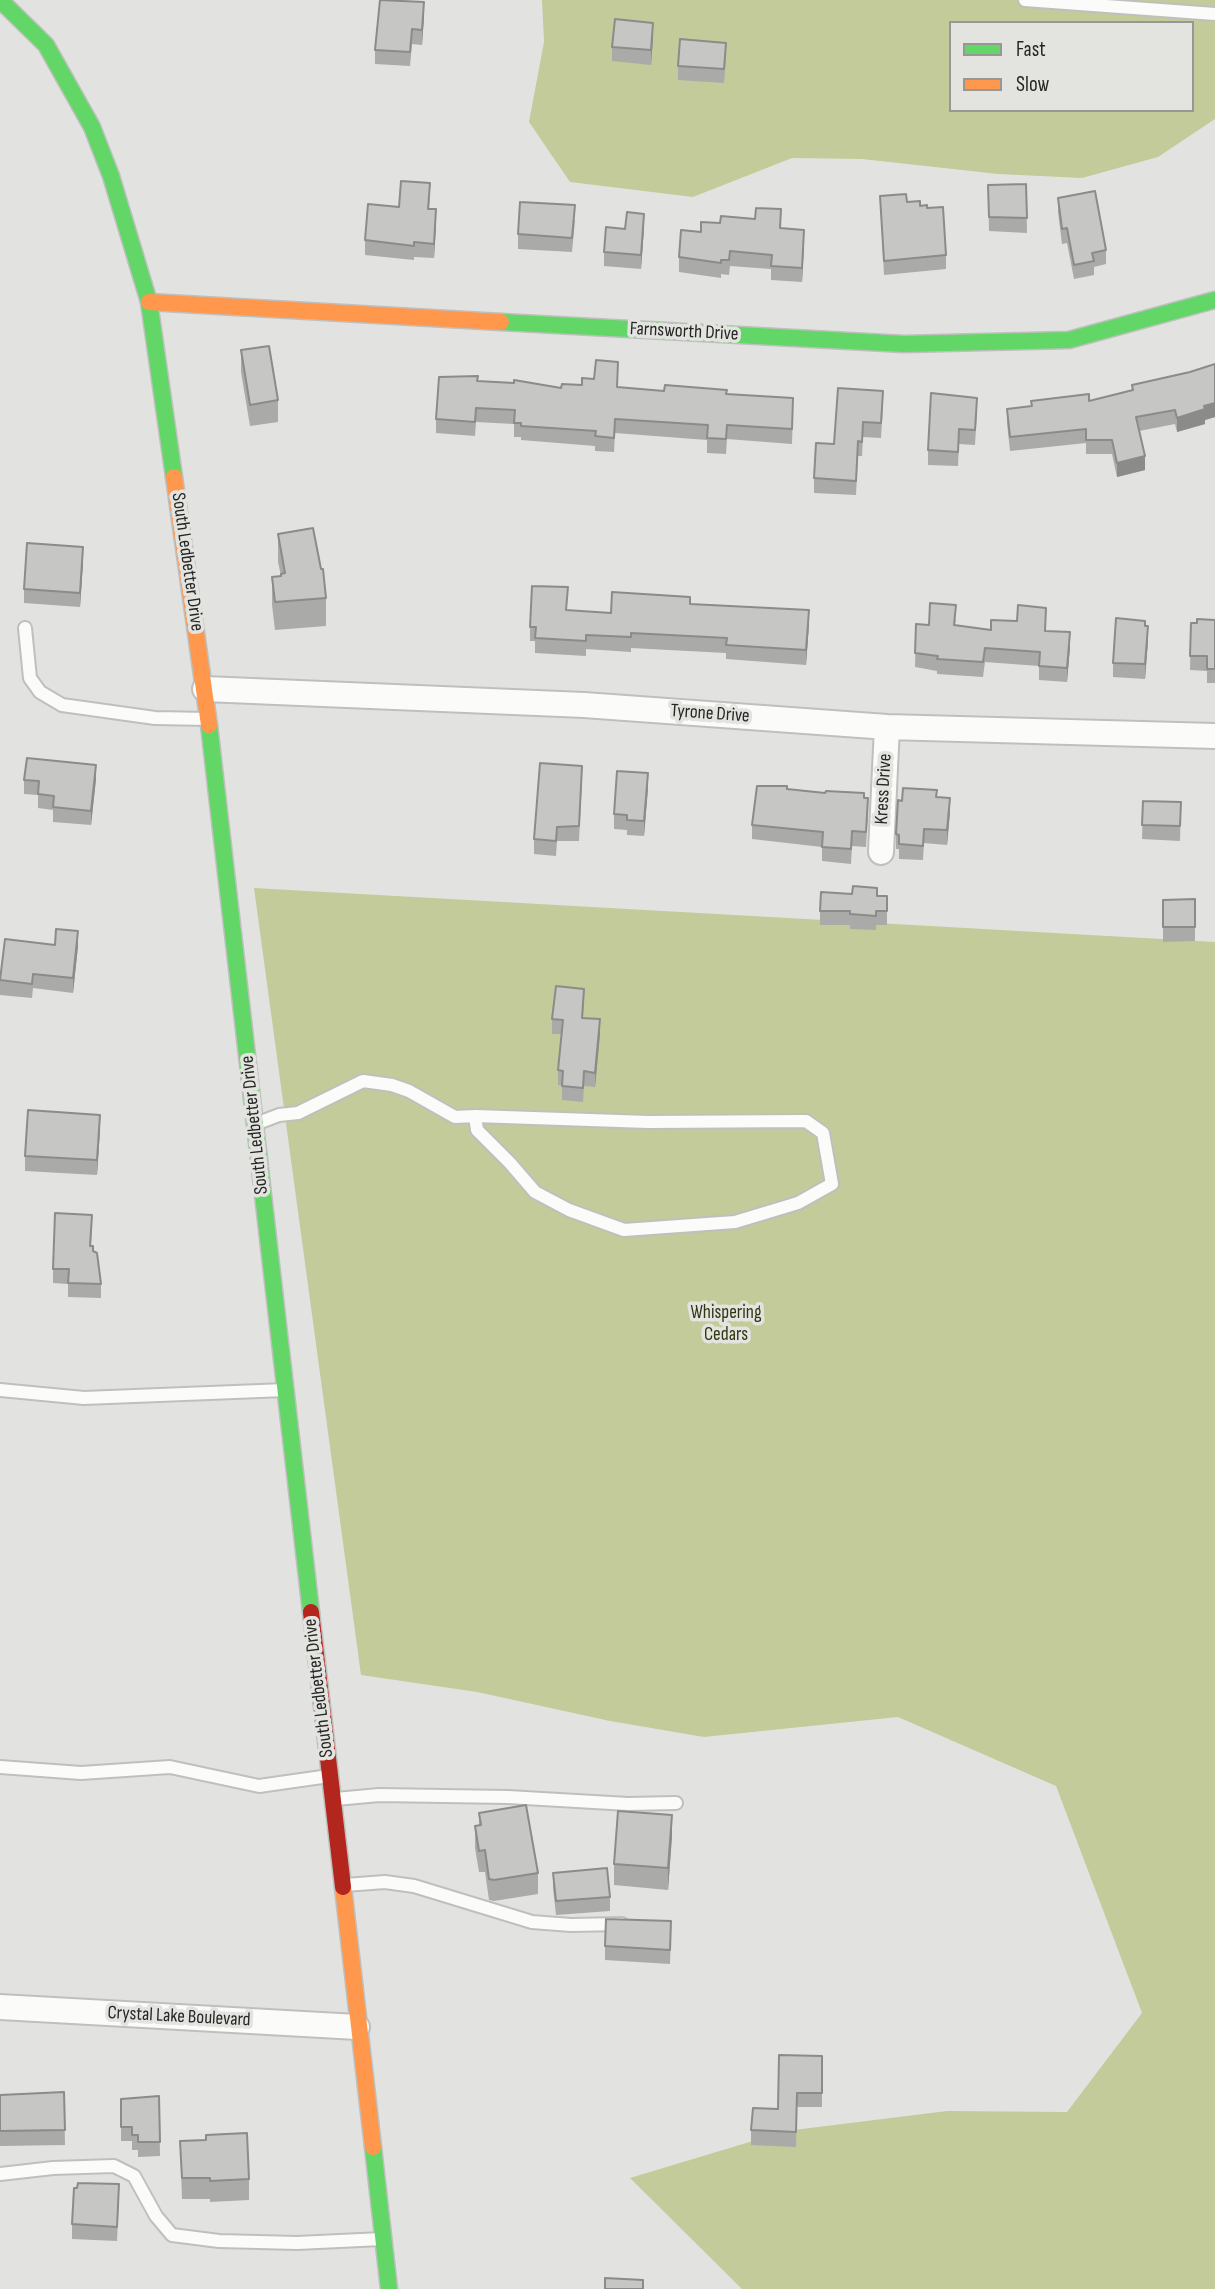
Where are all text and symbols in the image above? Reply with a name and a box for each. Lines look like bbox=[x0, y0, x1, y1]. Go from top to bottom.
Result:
legend bbox=[949, 21, 1194, 112]
text: Fast bbox=[1016, 37, 1046, 62]
text: Slow bbox=[1016, 72, 1049, 97]
street label: Farnsworth Drive bbox=[629, 318, 739, 346]
street label: South Ledbetter Drive bbox=[166, 491, 208, 633]
street label: Tyrone Drive bbox=[670, 700, 750, 728]
street label: Kress Drive bbox=[871, 753, 897, 825]
street label: South Ledbetter Drive bbox=[236, 1054, 274, 1196]
park label: Whispering Cedars bbox=[690, 1302, 762, 1346]
street label: South Ledbetter Drive bbox=[299, 1617, 339, 1759]
street label: Crystal Lake Boulevard bbox=[107, 2002, 251, 2032]

